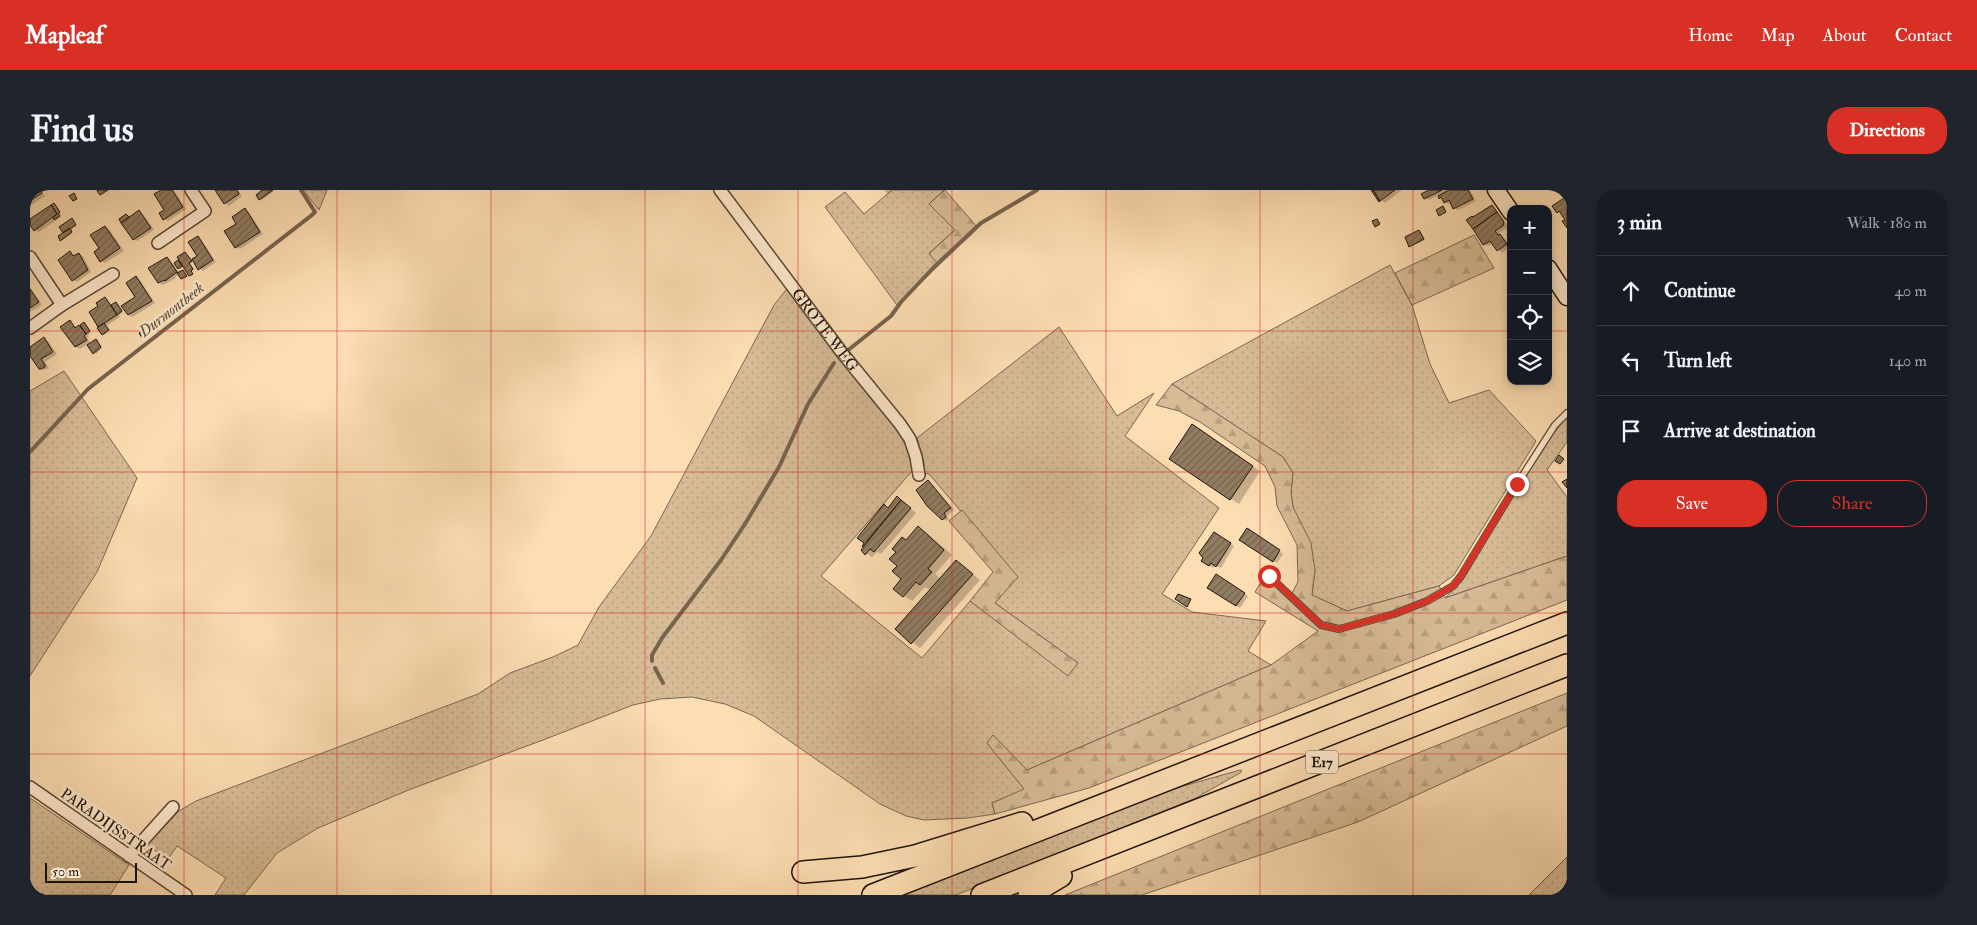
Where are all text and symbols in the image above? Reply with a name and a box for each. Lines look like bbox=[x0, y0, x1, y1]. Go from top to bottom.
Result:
text: Mapleaf bbox=[25, 20, 104, 51]
text: Home bbox=[1688, 24, 1733, 47]
text: Map bbox=[1761, 24, 1795, 47]
text: About bbox=[1823, 24, 1867, 47]
text: Contact bbox=[1895, 24, 1952, 47]
button: Directions bbox=[1827, 107, 1947, 154]
text: Find us bbox=[30, 108, 134, 152]
map controls bbox=[1507, 205, 1552, 385]
button: + bbox=[1507, 205, 1552, 250]
text: 3 min bbox=[1617, 209, 1662, 236]
text: Walk · 180 m bbox=[1847, 213, 1927, 233]
button: − bbox=[1507, 250, 1552, 295]
icon: ahead bbox=[1617, 277, 1645, 305]
water label: Durmontbeek bbox=[134, 278, 209, 342]
text: Continue bbox=[1664, 279, 1735, 303]
text: 40 m bbox=[1894, 281, 1927, 301]
street label: GROTE WEG bbox=[787, 285, 863, 376]
button: locate bbox=[1507, 295, 1552, 340]
button: layers bbox=[1507, 340, 1552, 385]
icon: left bbox=[1617, 347, 1645, 375]
text: Turn left bbox=[1664, 349, 1732, 373]
text: 140 m bbox=[1889, 351, 1927, 371]
icon: arrive bbox=[1617, 417, 1645, 445]
text: Arrive at destination bbox=[1664, 419, 1816, 443]
route end bbox=[1506, 473, 1529, 496]
button: Save bbox=[1617, 480, 1767, 527]
button: Share bbox=[1777, 480, 1927, 527]
route start bbox=[1258, 565, 1281, 588]
road number: E17 bbox=[1306, 750, 1338, 774]
street label: PARADIJSSTRAAT bbox=[56, 784, 175, 875]
scale bar bbox=[45, 860, 138, 883]
text: 50 m bbox=[52, 863, 79, 880]

